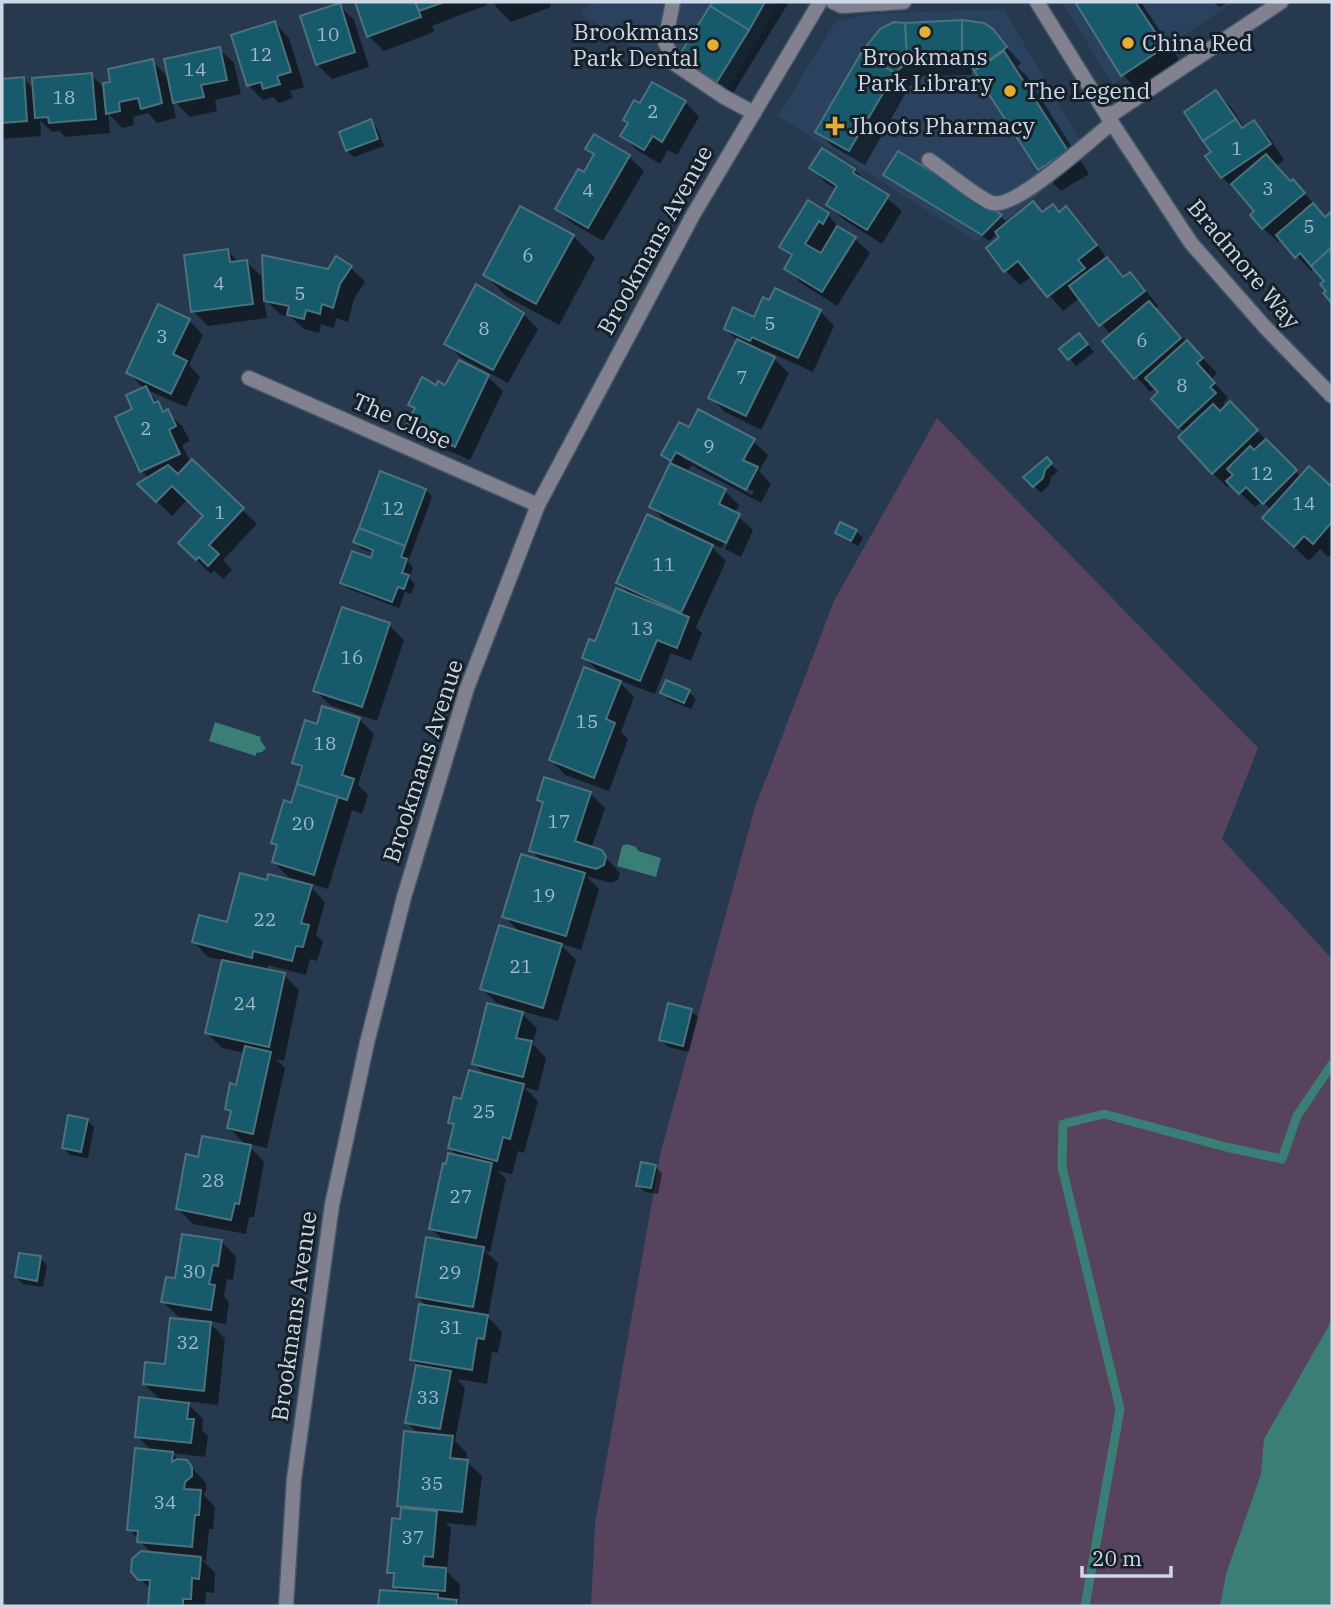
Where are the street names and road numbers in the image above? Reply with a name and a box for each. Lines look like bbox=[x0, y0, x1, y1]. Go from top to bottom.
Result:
street label: Brookmans Avenue bbox=[590, 140, 719, 339]
street label: Bradmore Way bbox=[1182, 192, 1308, 335]
street label: The Close bbox=[348, 385, 457, 455]
street label: Brookmans Avenue bbox=[375, 655, 469, 866]
street label: Brookmans Avenue bbox=[263, 1209, 323, 1423]

